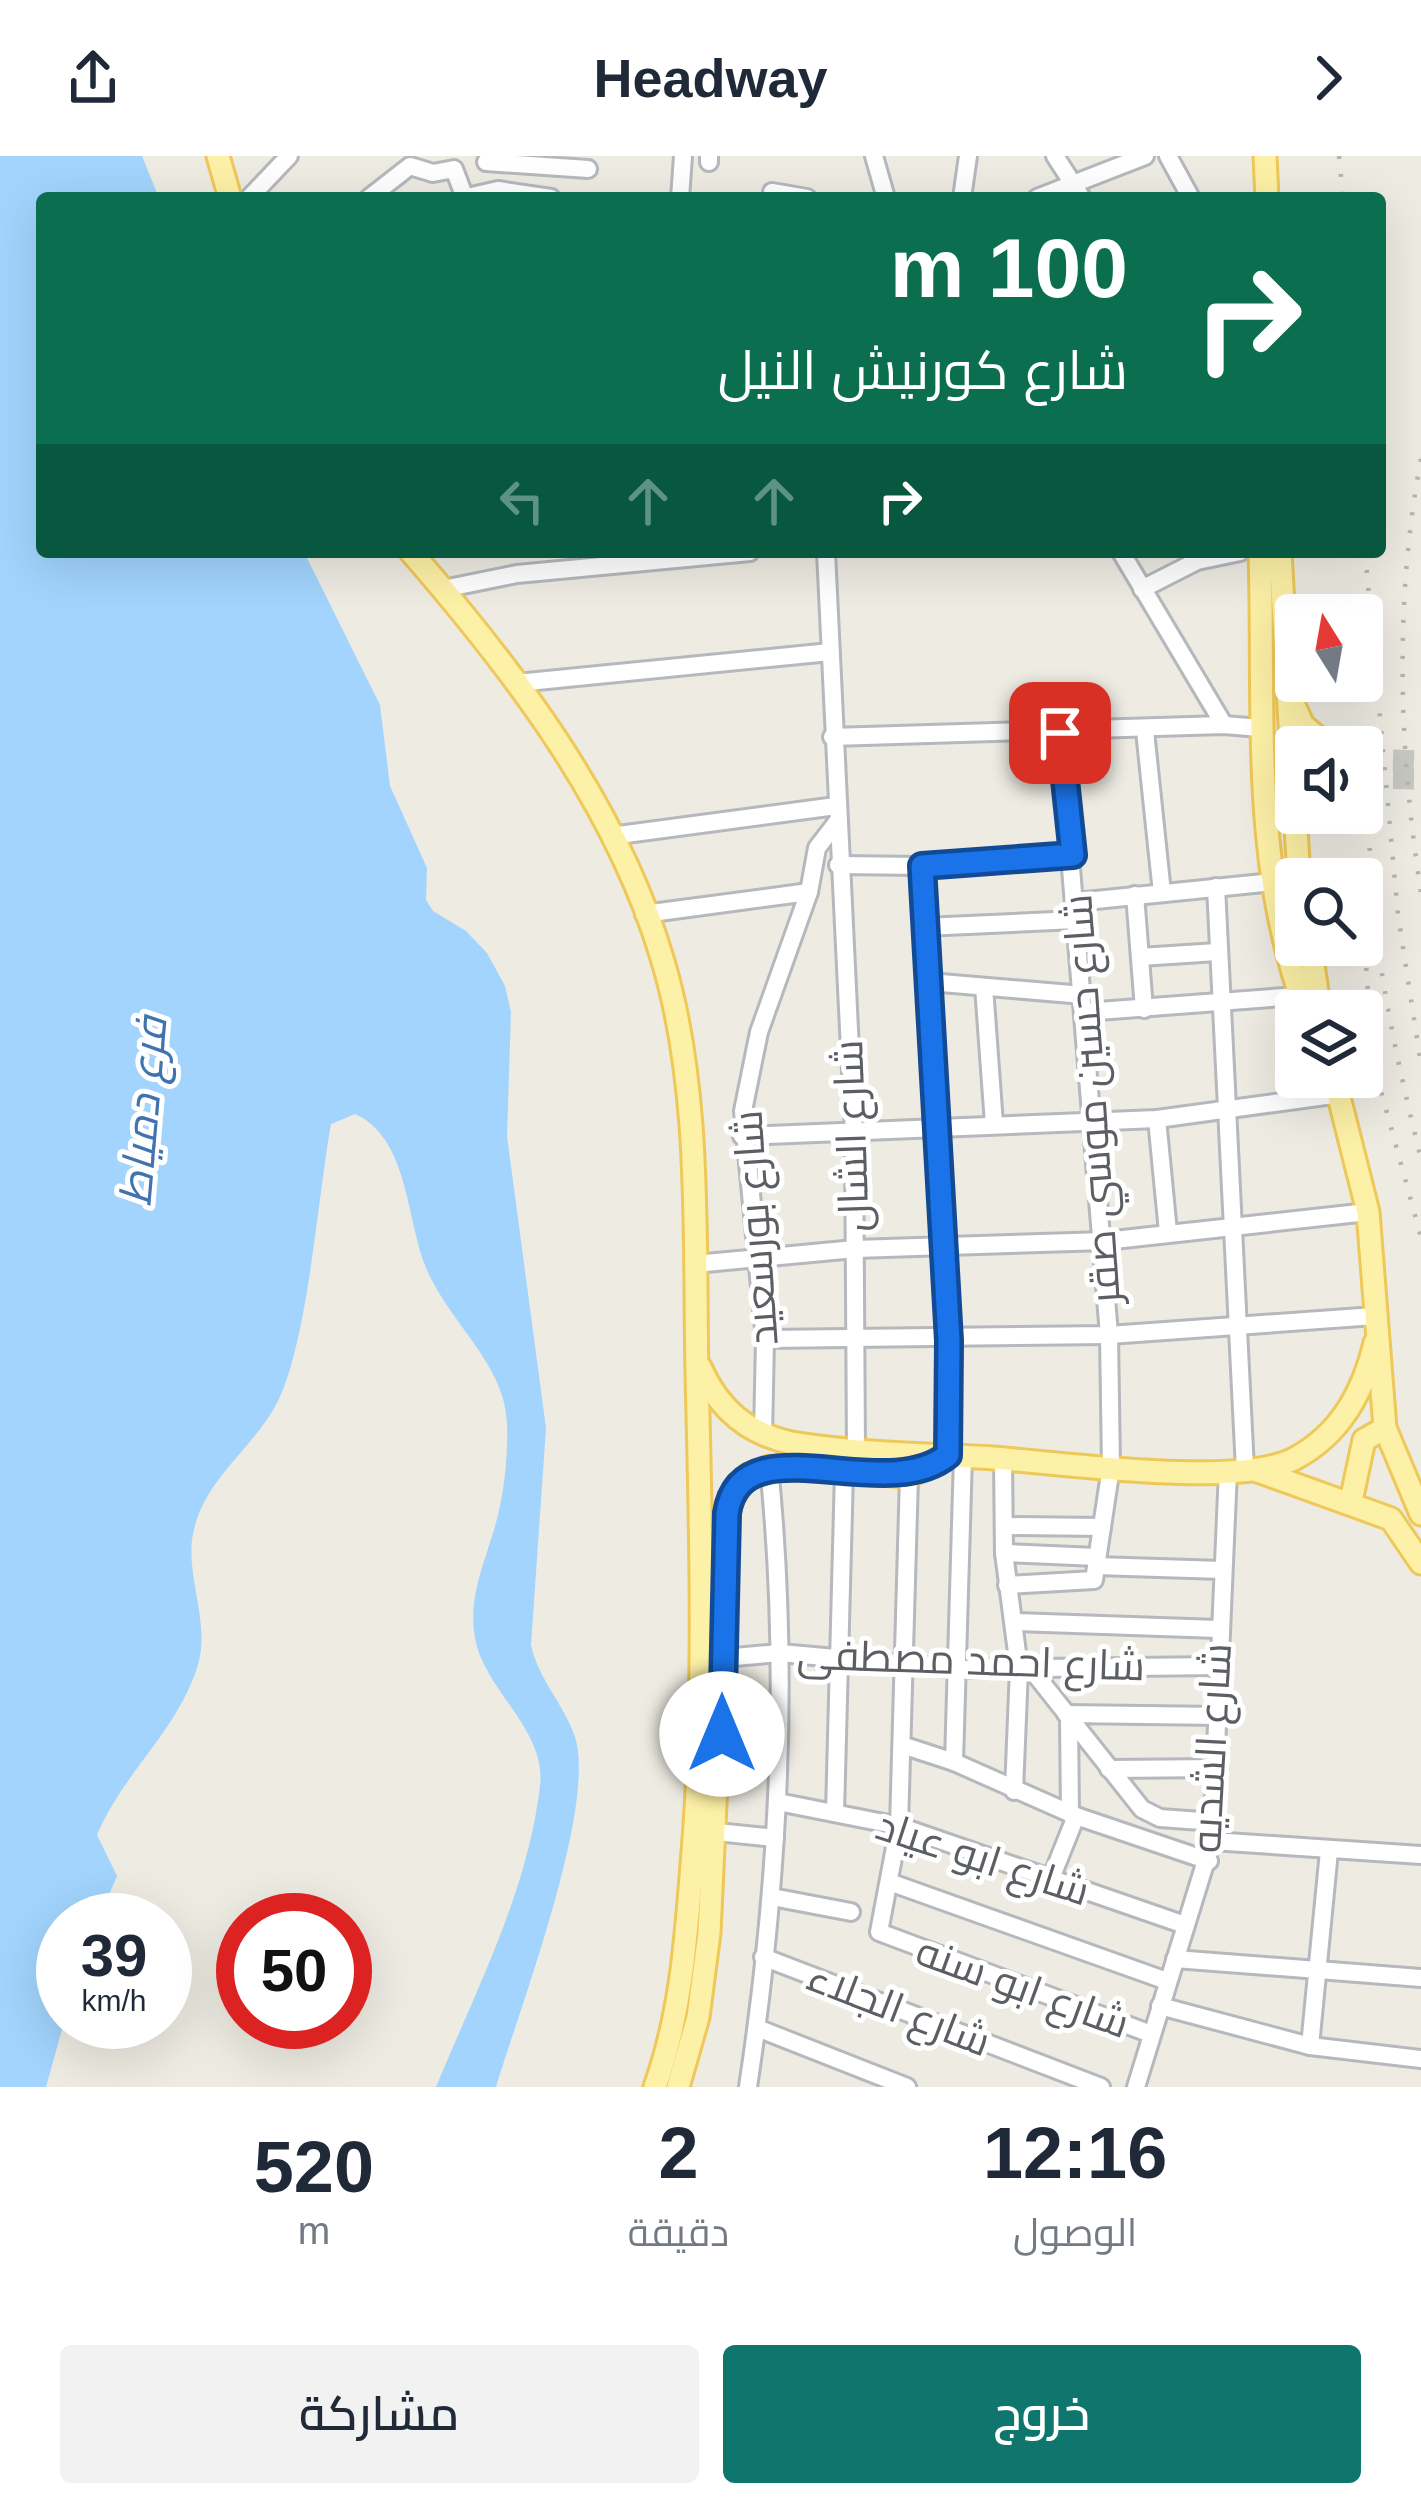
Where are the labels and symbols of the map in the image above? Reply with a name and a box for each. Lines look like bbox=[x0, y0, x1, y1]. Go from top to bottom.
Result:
north arrow bbox=[1275, 594, 1383, 702]
pin bbox=[1009, 682, 1111, 784]
street label: شارع حسين موسي صقر bbox=[1053, 892, 1136, 1307]
water label: فرع دمياط bbox=[109, 1012, 182, 1208]
street label: شارع الشال bbox=[824, 1039, 882, 1233]
street label: شارع بورسعيد bbox=[723, 1108, 791, 1347]
street label: شارع احمد مصطفى bbox=[796, 1630, 1146, 1694]
street label: شارع الشديه bbox=[1182, 1642, 1244, 1854]
position arrow bbox=[659, 1671, 785, 1797]
street label: شارع ابو عياد bbox=[869, 1801, 1096, 1918]
speed limit sign: 50 bbox=[216, 1893, 372, 2049]
street label: شارع ابو سنه bbox=[909, 1927, 1136, 2051]
street label: شارع الجلاء bbox=[799, 1953, 997, 2069]

